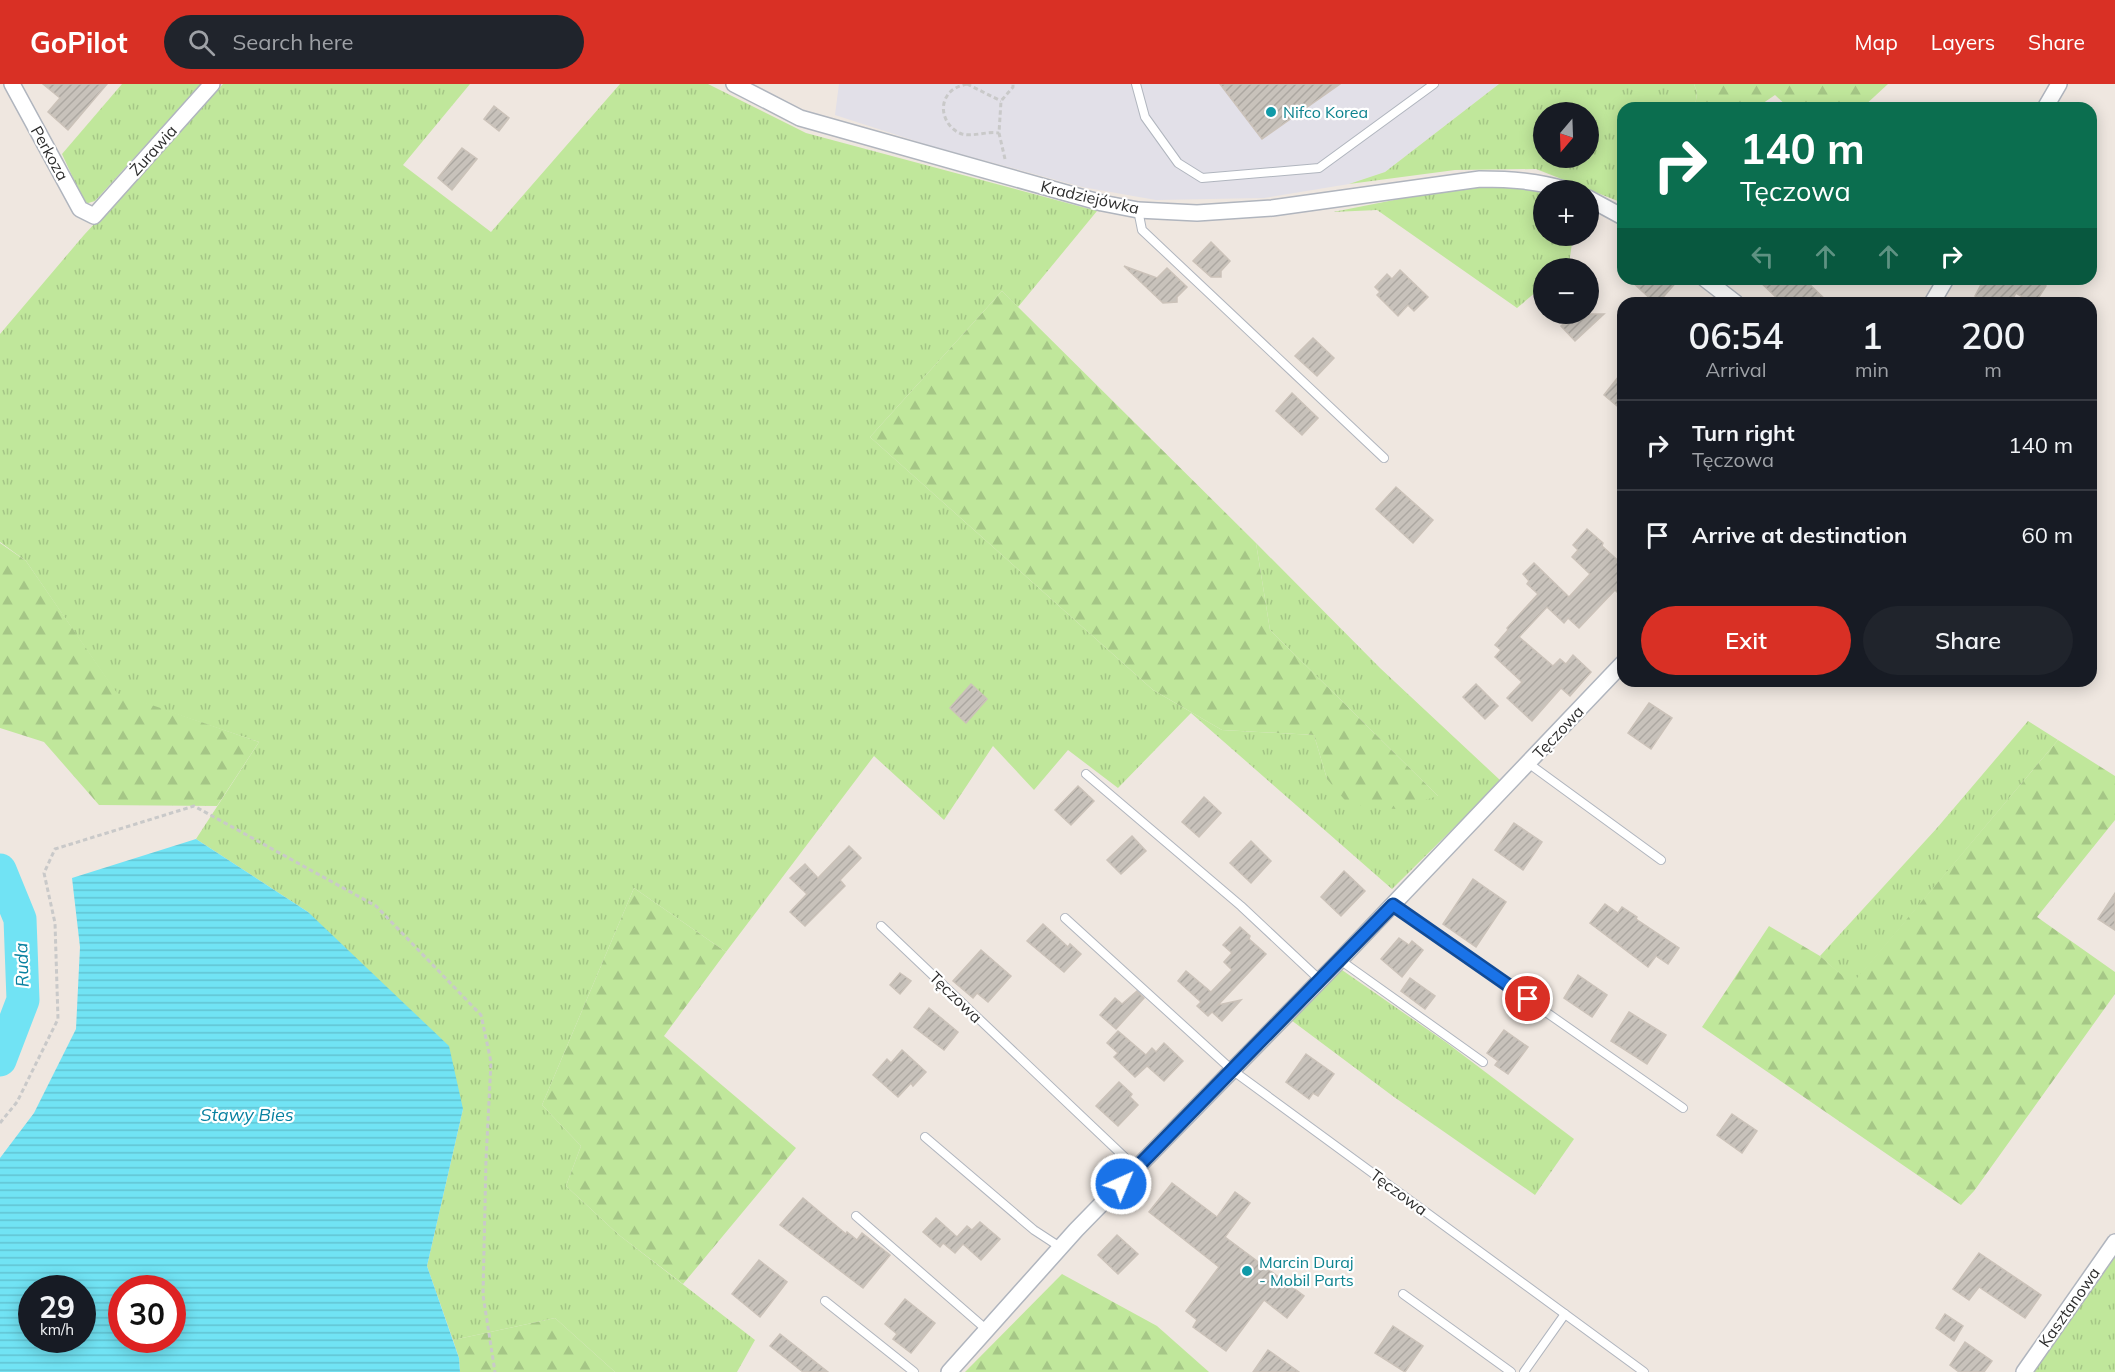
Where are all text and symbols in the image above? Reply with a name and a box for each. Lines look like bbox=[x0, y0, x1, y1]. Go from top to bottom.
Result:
search box bbox=[164, 15, 584, 69]
text: GoPilot bbox=[30, 25, 128, 60]
icon: search bbox=[185, 26, 218, 59]
text: Search here bbox=[233, 28, 354, 56]
text: Map bbox=[1855, 29, 1898, 55]
text: Layers bbox=[1931, 29, 1995, 55]
text: Share bbox=[2028, 29, 2085, 55]
place label: Nifco Korea bbox=[1283, 102, 1368, 122]
north arrow bbox=[1533, 102, 1599, 168]
map controls bbox=[1533, 102, 1599, 324]
marker: Nifco Korea bbox=[1264, 105, 1278, 119]
street label: Żurawia bbox=[125, 121, 181, 179]
street label: Perkoza bbox=[27, 122, 73, 184]
text: 140 m bbox=[1740, 122, 1865, 175]
icon: right bbox=[1641, 126, 1719, 204]
text: Tęczowa bbox=[1740, 174, 1851, 208]
street label: Kradziejówka bbox=[1039, 176, 1141, 218]
button: + bbox=[1533, 180, 1599, 246]
icon: left bbox=[1746, 240, 1779, 273]
icon: ahead bbox=[1809, 240, 1842, 273]
icon: ahead bbox=[1872, 240, 1905, 273]
icon: right bbox=[1935, 240, 1968, 273]
button: − bbox=[1533, 258, 1599, 324]
text: 06:54 bbox=[1689, 313, 1783, 358]
text: 1 bbox=[1861, 313, 1883, 358]
text: 200 bbox=[1961, 313, 2025, 358]
text: Arrival bbox=[1705, 357, 1767, 382]
text: min bbox=[1855, 357, 1889, 382]
text: m bbox=[1984, 357, 2002, 382]
text: Turn right bbox=[1692, 419, 1795, 447]
icon: right bbox=[1641, 429, 1674, 462]
text: 140 m bbox=[2008, 431, 2073, 459]
text: Tęczowa bbox=[1692, 447, 1774, 472]
icon: arrive bbox=[1641, 519, 1674, 552]
text: Arrive at destination bbox=[1692, 521, 1907, 549]
text: 60 m bbox=[2022, 521, 2073, 549]
button: Exit bbox=[1641, 606, 1851, 675]
button: Share bbox=[1863, 606, 2073, 675]
street label: Tęczowa bbox=[1528, 701, 1588, 763]
water label: Ruda bbox=[9, 942, 34, 988]
street label: Tęczowa bbox=[925, 967, 987, 1027]
pin bbox=[1502, 973, 1553, 1024]
icon: arrive bbox=[1511, 982, 1544, 1015]
water label: Stawy Bies bbox=[200, 1103, 294, 1126]
position arrow bbox=[1089, 1152, 1153, 1216]
street label: Tęczowa bbox=[1367, 1165, 1431, 1219]
place label: Marcin Duraj - Mobil Parts bbox=[1259, 1252, 1354, 1290]
street label: Kasztanowa bbox=[2034, 1263, 2104, 1351]
marker: Marcin Duraj - Mobil Parts bbox=[1240, 1264, 1254, 1278]
speed limit sign: 30 bbox=[108, 1275, 186, 1353]
text: 29 bbox=[39, 1288, 75, 1326]
text: km/h bbox=[40, 1320, 74, 1339]

